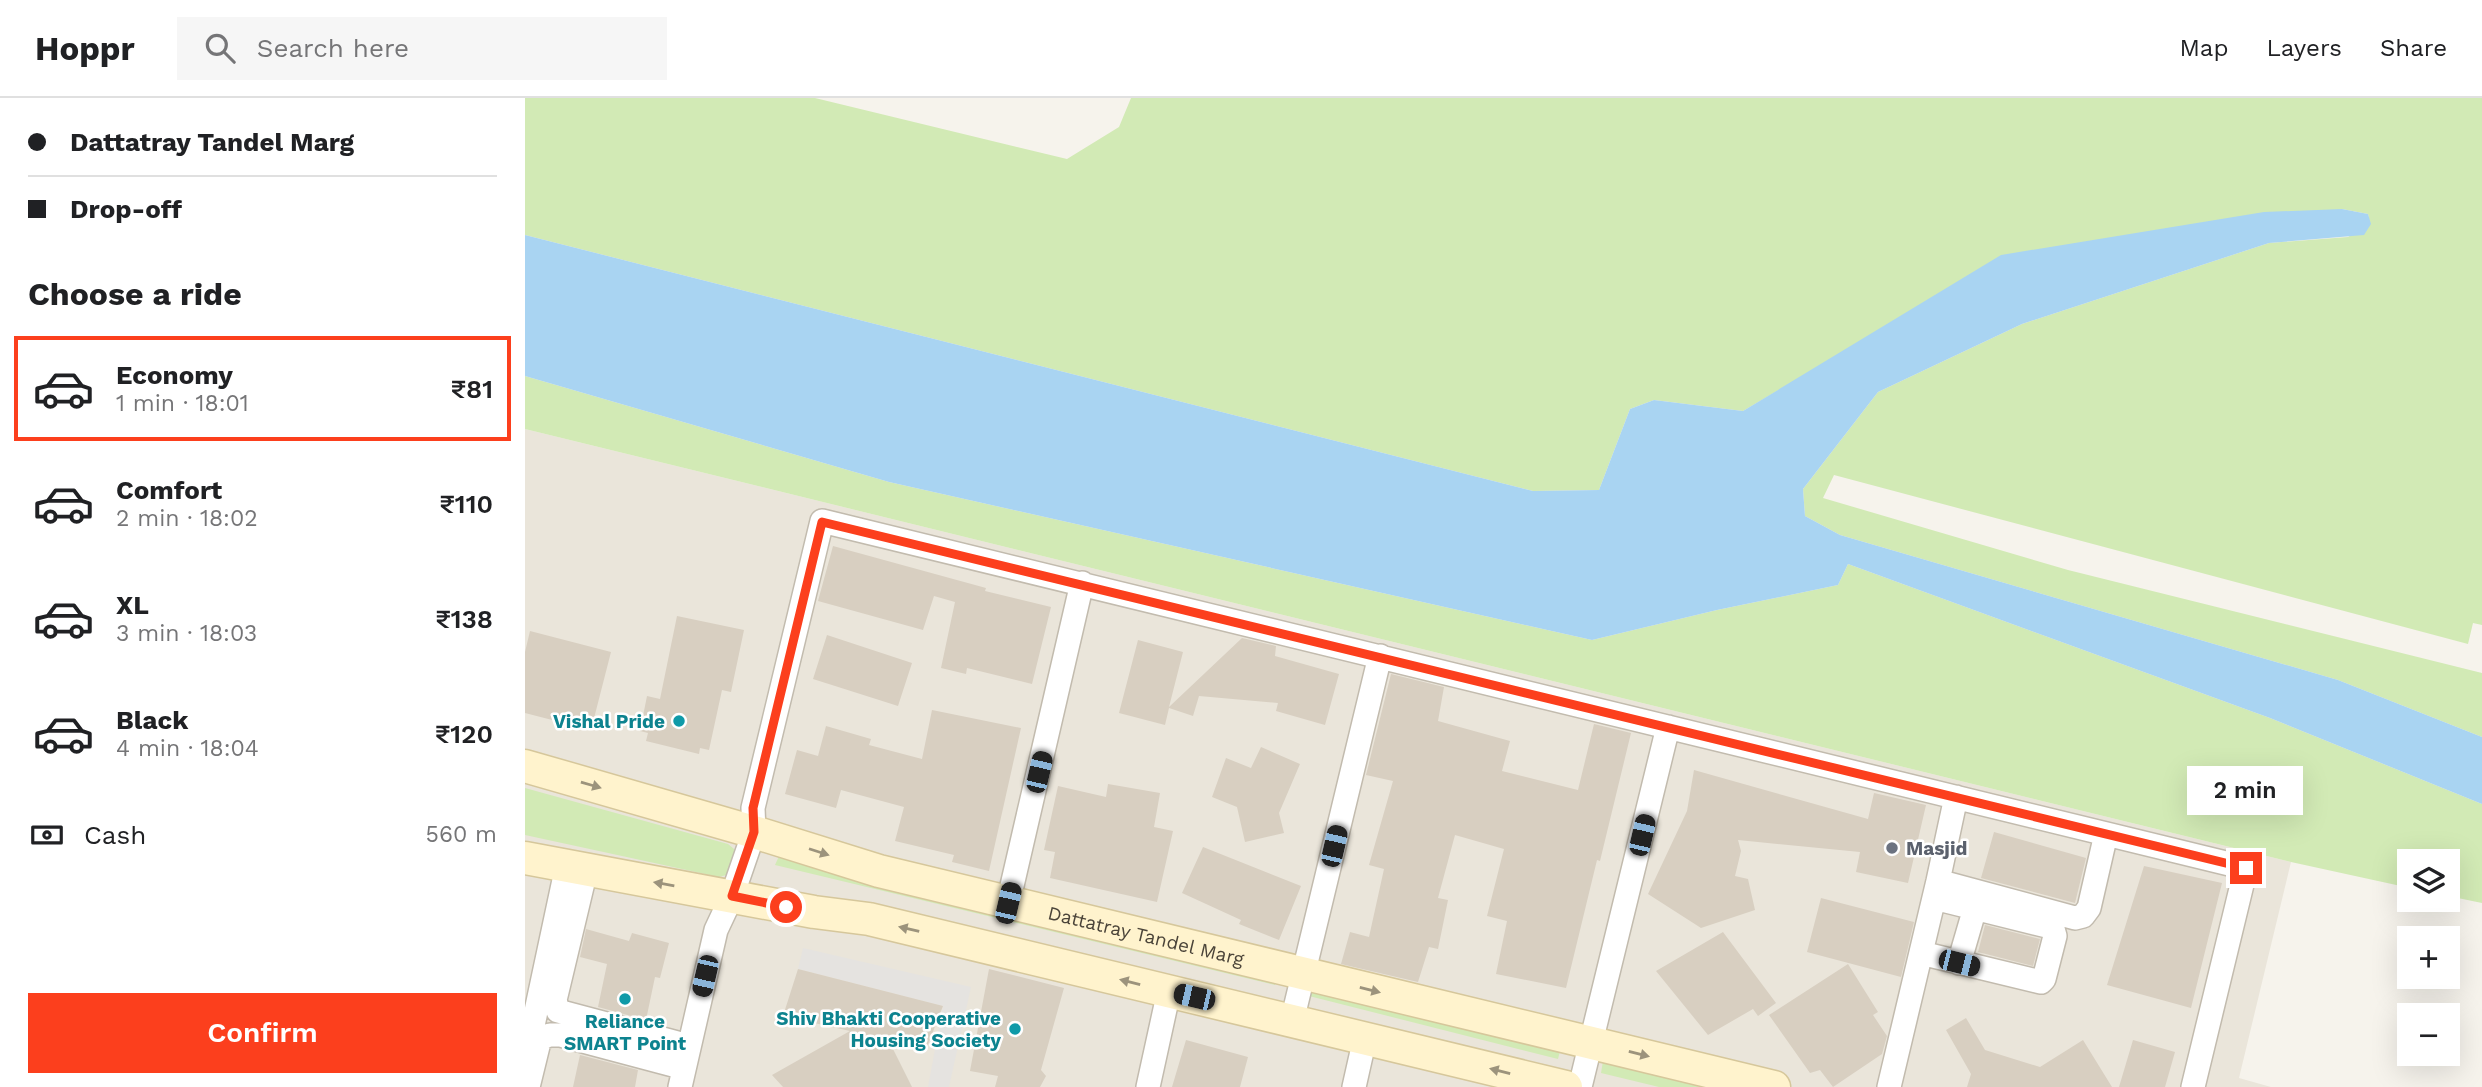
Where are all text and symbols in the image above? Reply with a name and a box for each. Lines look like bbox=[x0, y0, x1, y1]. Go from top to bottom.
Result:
search box bbox=[177, 17, 667, 80]
text: Hoppr bbox=[35, 29, 135, 68]
icon: search bbox=[201, 29, 239, 67]
text: Search here bbox=[257, 33, 409, 63]
text: Map bbox=[2180, 34, 2228, 62]
text: Layers bbox=[2266, 34, 2342, 62]
text: Share bbox=[2380, 34, 2447, 62]
text: Dattatray Tandel Marg bbox=[70, 127, 354, 157]
text: Drop-off bbox=[70, 194, 182, 224]
text: Choose a ride bbox=[28, 275, 242, 313]
icon: car bbox=[32, 357, 95, 420]
text: Economy bbox=[116, 360, 233, 390]
text: ₹81 bbox=[451, 374, 493, 404]
text: 1 min · 18:01 bbox=[116, 390, 249, 417]
icon: car bbox=[32, 472, 95, 535]
text: Comfort bbox=[116, 475, 222, 505]
text: ₹110 bbox=[440, 489, 493, 519]
text: 2 min · 18:02 bbox=[116, 505, 258, 532]
icon: car bbox=[32, 587, 95, 650]
text: XL bbox=[116, 590, 149, 620]
text: ₹138 bbox=[435, 604, 493, 634]
text: 3 min · 18:03 bbox=[116, 620, 257, 647]
icon: car bbox=[32, 702, 95, 765]
text: Black bbox=[116, 705, 188, 735]
place label: Vishal Pride bbox=[553, 710, 665, 733]
marker: Vishal Pride bbox=[671, 713, 687, 729]
text: ₹120 bbox=[435, 719, 493, 749]
text: 4 min · 18:04 bbox=[116, 735, 259, 762]
car bbox=[1025, 749, 1054, 795]
callout: 2 min bbox=[2188, 766, 2304, 816]
text: 2 min bbox=[2213, 777, 2277, 804]
one-way arrow bbox=[580, 780, 601, 790]
car bbox=[1628, 812, 1657, 858]
icon: cash bbox=[28, 816, 66, 854]
text: Cash bbox=[84, 820, 146, 850]
text: 560 m bbox=[426, 821, 497, 848]
car bbox=[1320, 823, 1349, 869]
place label: Masjid bbox=[1906, 837, 1967, 860]
marker: Masjid bbox=[1884, 840, 1900, 856]
one-way arrow bbox=[809, 848, 830, 858]
map controls bbox=[2397, 849, 2460, 1066]
button: layers bbox=[2397, 849, 2460, 912]
route end bbox=[2230, 852, 2262, 884]
one-way arrow bbox=[653, 878, 675, 889]
car bbox=[994, 880, 1023, 926]
route start bbox=[770, 891, 802, 923]
street label: Dattatray Tandel Marg bbox=[1046, 901, 1247, 970]
one-way arrow bbox=[898, 923, 920, 934]
button: + bbox=[2397, 926, 2460, 989]
car bbox=[1937, 948, 1982, 978]
car bbox=[691, 953, 720, 999]
one-way arrow bbox=[1119, 976, 1141, 987]
car bbox=[1172, 982, 1217, 1012]
one-way arrow bbox=[1359, 985, 1381, 996]
marker: Reliance SMART Point bbox=[617, 991, 633, 1007]
button: Confirm bbox=[28, 993, 497, 1073]
button: − bbox=[2397, 1003, 2460, 1066]
place label: Shiv Bhakti Cooperative Housing Society bbox=[776, 1007, 1001, 1052]
place label: Reliance SMART Point bbox=[564, 1010, 687, 1055]
marker: Shiv Bhakti Cooperative Housing Society bbox=[1007, 1021, 1023, 1037]
one-way arrow bbox=[1628, 1049, 1650, 1060]
one-way arrow bbox=[1488, 1065, 1510, 1076]

